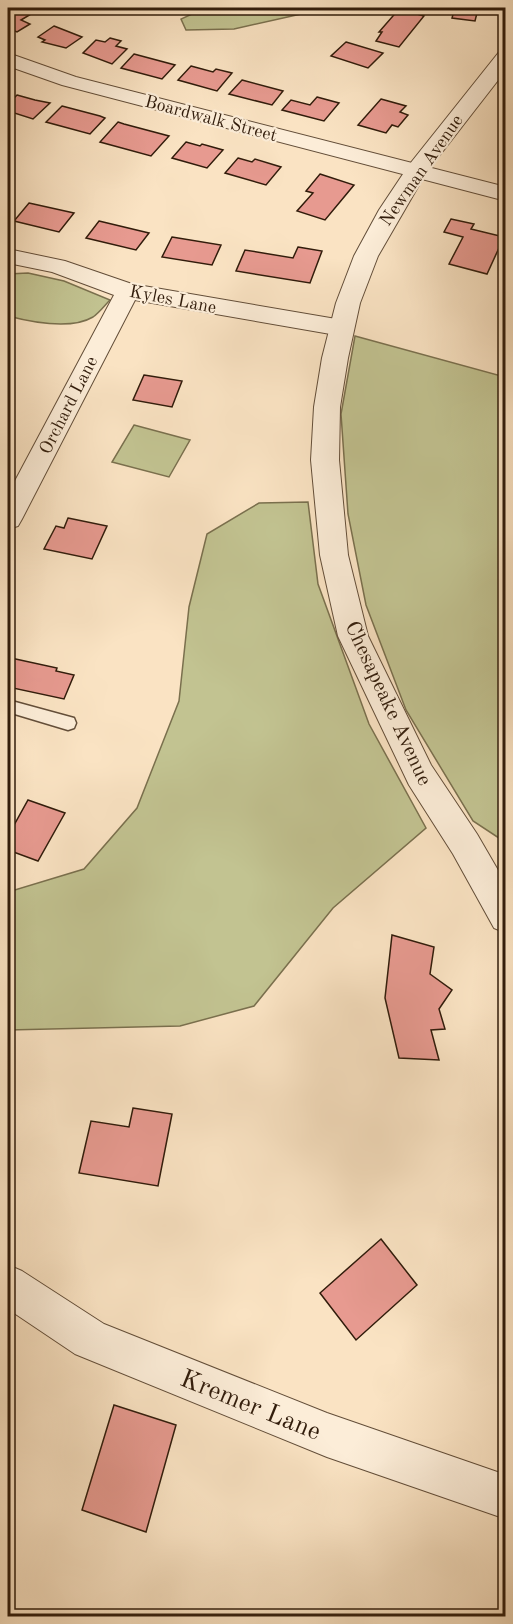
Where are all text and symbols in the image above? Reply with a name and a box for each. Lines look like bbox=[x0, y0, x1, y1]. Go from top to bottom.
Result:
street label: Boardwalk Street bbox=[143, 93, 279, 145]
street label: Newman Avenue bbox=[377, 112, 467, 229]
street label: Kyles Lane bbox=[128, 283, 218, 317]
street label: Orchard Lane bbox=[37, 354, 101, 457]
street label: Chesapeake Avenue bbox=[340, 618, 435, 789]
street label: Kremer Lane bbox=[176, 1366, 324, 1446]

